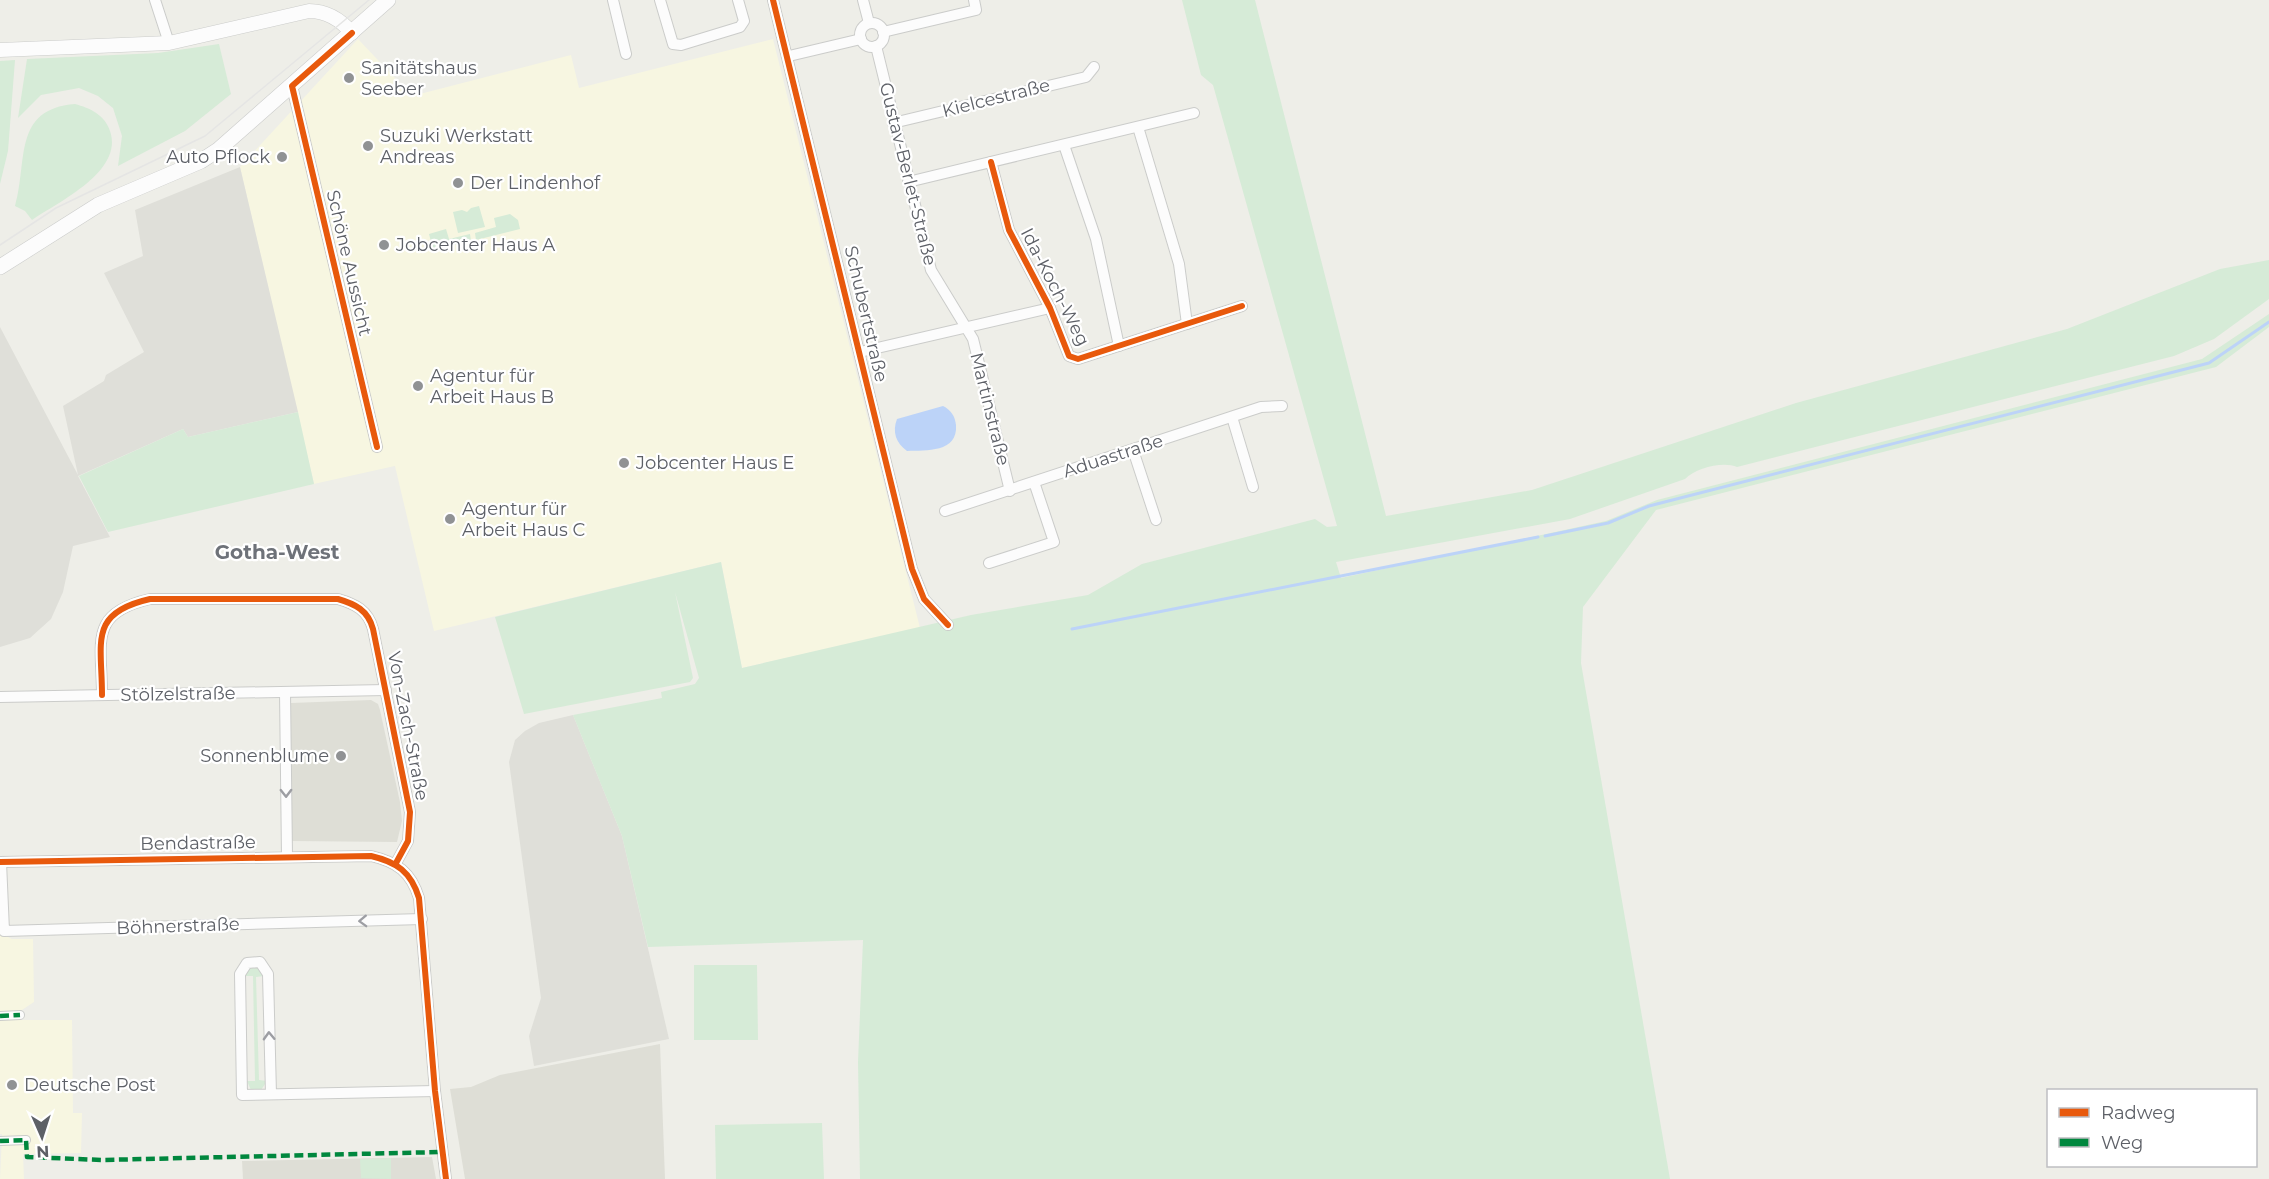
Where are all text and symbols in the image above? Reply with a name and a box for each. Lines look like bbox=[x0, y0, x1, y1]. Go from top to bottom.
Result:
place label: Sanitätshaus Seeber bbox=[361, 57, 477, 100]
marker: Sanitätshaus Seeber bbox=[342, 71, 356, 85]
street label: Kielcestraße bbox=[940, 74, 1052, 122]
street label: Gustav-Berlet-Straße bbox=[875, 80, 941, 268]
place label: Suzuki Werkstatt Andreas bbox=[380, 125, 533, 168]
marker: Suzuki Werkstatt Andreas bbox=[361, 139, 375, 153]
place label: Auto Pflock bbox=[166, 146, 270, 168]
marker: Auto Pflock bbox=[275, 150, 289, 164]
place label: Der Lindenhof bbox=[470, 172, 601, 194]
marker: Der Lindenhof bbox=[451, 176, 465, 190]
street label: Schöne Aussicht bbox=[322, 188, 376, 338]
street label: Ida-Koch-Weg bbox=[1016, 224, 1094, 350]
place label: Jobcenter Haus A bbox=[395, 234, 555, 256]
marker: Jobcenter Haus A bbox=[377, 238, 391, 252]
street label: Schubertstraße bbox=[840, 244, 892, 384]
street label: Martinstraße bbox=[965, 350, 1015, 468]
place label: Agentur für Arbeit Haus B bbox=[430, 365, 554, 408]
marker: Agentur für Arbeit Haus B bbox=[411, 379, 425, 393]
street label: Aduastraße bbox=[1060, 429, 1166, 483]
place label: Jobcenter Haus E bbox=[635, 452, 794, 474]
marker: Jobcenter Haus E bbox=[617, 456, 631, 470]
place label: Agentur für Arbeit Haus C bbox=[462, 498, 586, 541]
marker: Agentur für Arbeit Haus C bbox=[443, 512, 457, 526]
district label: Gotha-West bbox=[215, 540, 340, 564]
street label: Von-Zach-Straße bbox=[383, 650, 433, 803]
street label: Stölzelstraße bbox=[120, 682, 236, 706]
place label: Sonnenblume bbox=[200, 745, 329, 767]
marker: Sonnenblume bbox=[334, 749, 348, 763]
one-way arrow bbox=[280, 788, 292, 797]
street label: Bendastraße bbox=[140, 831, 256, 855]
street label: Böhnerstraße bbox=[116, 913, 240, 939]
one-way arrow bbox=[359, 914, 368, 927]
one-way arrow bbox=[263, 1031, 276, 1040]
place label: Deutsche Post bbox=[24, 1074, 156, 1096]
marker: Deutsche Post bbox=[5, 1078, 19, 1092]
legend bbox=[2047, 1089, 2257, 1167]
text: Radweg bbox=[2101, 1102, 2176, 1124]
north arrow bbox=[12, 1107, 72, 1167]
text: Weg bbox=[2101, 1132, 2143, 1154]
text: N bbox=[36, 1142, 50, 1161]

